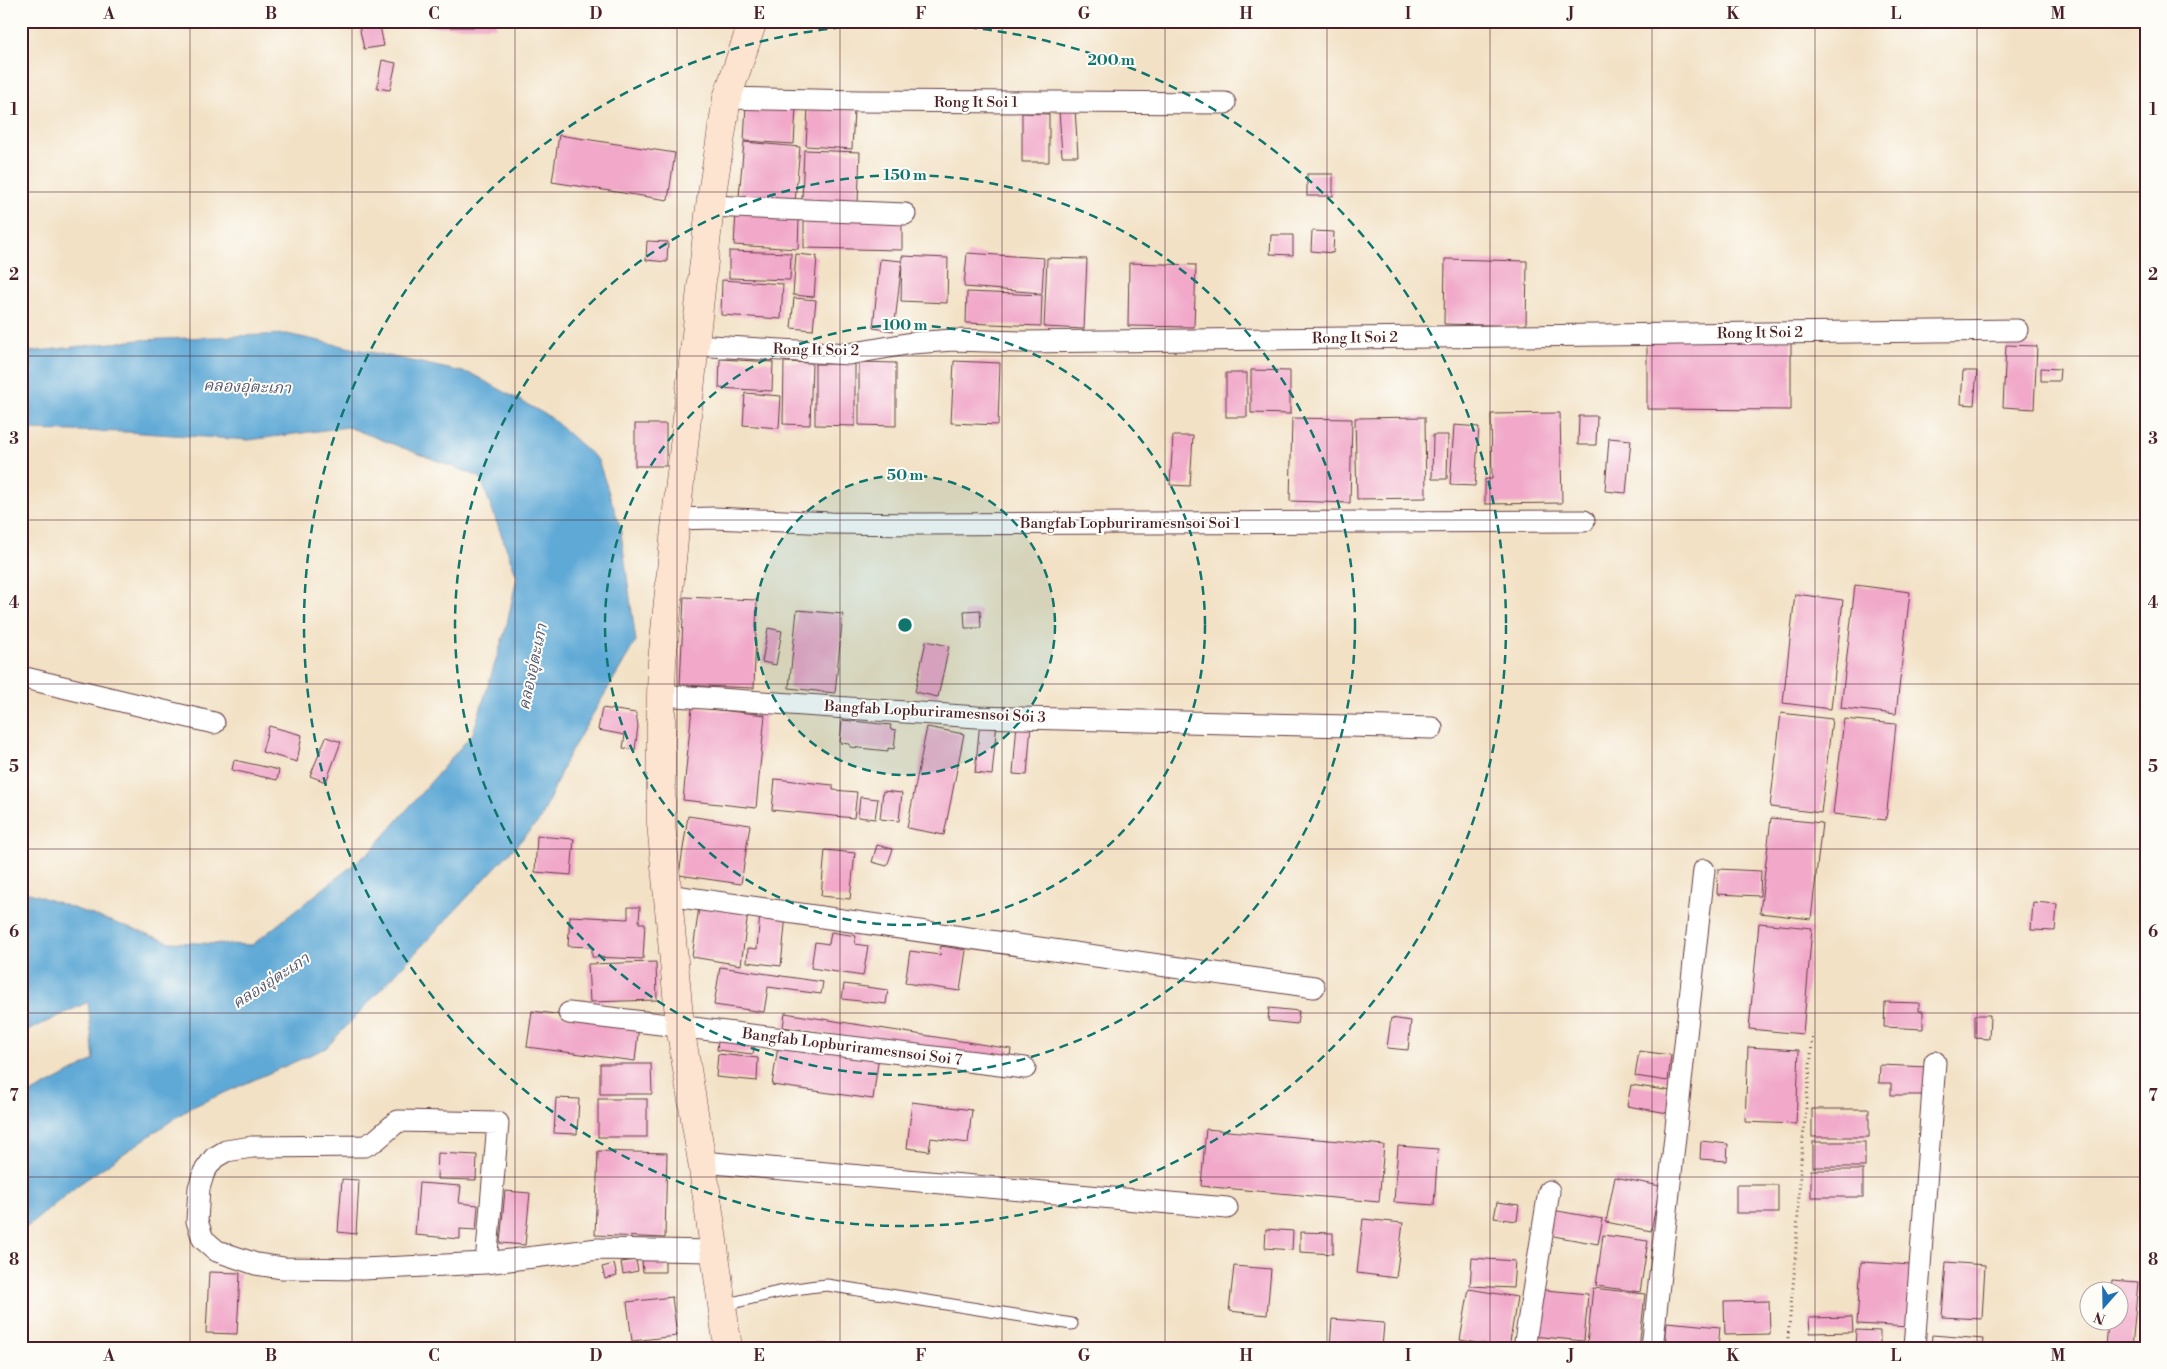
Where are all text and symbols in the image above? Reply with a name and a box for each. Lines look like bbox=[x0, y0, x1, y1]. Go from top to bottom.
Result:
text: A bbox=[102, 4, 115, 24]
text: B bbox=[265, 4, 277, 24]
text: C bbox=[428, 4, 440, 24]
text: D bbox=[590, 4, 603, 24]
text: E bbox=[753, 4, 765, 24]
text: F bbox=[915, 4, 927, 24]
text: G bbox=[1078, 4, 1091, 24]
text: H bbox=[1239, 4, 1253, 24]
text: I bbox=[1405, 4, 1411, 24]
text: J bbox=[1566, 4, 1574, 24]
text: K bbox=[1727, 4, 1741, 24]
text: L bbox=[1891, 4, 1902, 24]
text: M bbox=[2051, 4, 2066, 24]
text: 200 m bbox=[1087, 51, 1135, 70]
street label: Rong It Soi 1 bbox=[934, 93, 1019, 112]
text: 1 bbox=[10, 100, 18, 120]
text: 1 bbox=[2149, 100, 2157, 120]
text: 150 m bbox=[883, 166, 927, 185]
text: 2 bbox=[9, 265, 19, 285]
text: 2 bbox=[2148, 265, 2158, 285]
text: 100 m bbox=[883, 316, 928, 335]
street label: Rong It Soi 2 bbox=[1717, 323, 1803, 343]
street label: Rong It Soi 2 bbox=[1312, 328, 1398, 348]
street label: Rong It Soi 2 bbox=[773, 340, 859, 360]
water label: คลองอุ่ตะเภา bbox=[203, 375, 292, 399]
text: 3 bbox=[9, 429, 19, 449]
text: 3 bbox=[2148, 429, 2158, 449]
text: 50 m bbox=[887, 466, 923, 485]
street label: Bangfab Lopburiramesnsoi Soi 1 bbox=[1019, 514, 1241, 533]
text: 4 bbox=[9, 593, 20, 613]
text: 4 bbox=[2148, 593, 2159, 613]
centre of rings bbox=[896, 616, 914, 634]
water label: คลองอุ่ตะเภา bbox=[514, 621, 552, 712]
street label: Bangfab Lopburiramesnsoi Soi 3 bbox=[823, 697, 1046, 727]
text: 5 bbox=[9, 757, 19, 777]
text: 5 bbox=[2148, 757, 2158, 777]
text: 6 bbox=[9, 922, 19, 942]
text: 6 bbox=[2148, 922, 2158, 942]
water label: คลองอุ่ตะเภา bbox=[229, 948, 314, 1013]
street label: Bangfab Lopburiramesnsoi Soi 7 bbox=[740, 1024, 963, 1070]
text: 7 bbox=[9, 1086, 19, 1106]
text: 7 bbox=[2148, 1086, 2158, 1106]
text: 8 bbox=[9, 1250, 19, 1270]
text: 8 bbox=[2148, 1250, 2158, 1270]
north arrow bbox=[2080, 1282, 2130, 1332]
text: N bbox=[2092, 1307, 2108, 1328]
text: A bbox=[102, 1346, 115, 1366]
text: B bbox=[265, 1346, 277, 1366]
text: C bbox=[428, 1346, 440, 1366]
text: D bbox=[590, 1346, 603, 1366]
text: E bbox=[753, 1346, 765, 1366]
text: F bbox=[915, 1346, 927, 1366]
text: G bbox=[1078, 1346, 1091, 1366]
text: H bbox=[1239, 1346, 1253, 1366]
text: I bbox=[1405, 1346, 1411, 1366]
text: J bbox=[1566, 1346, 1574, 1366]
text: K bbox=[1727, 1346, 1741, 1366]
text: L bbox=[1891, 1346, 1902, 1366]
text: M bbox=[2051, 1346, 2066, 1366]

